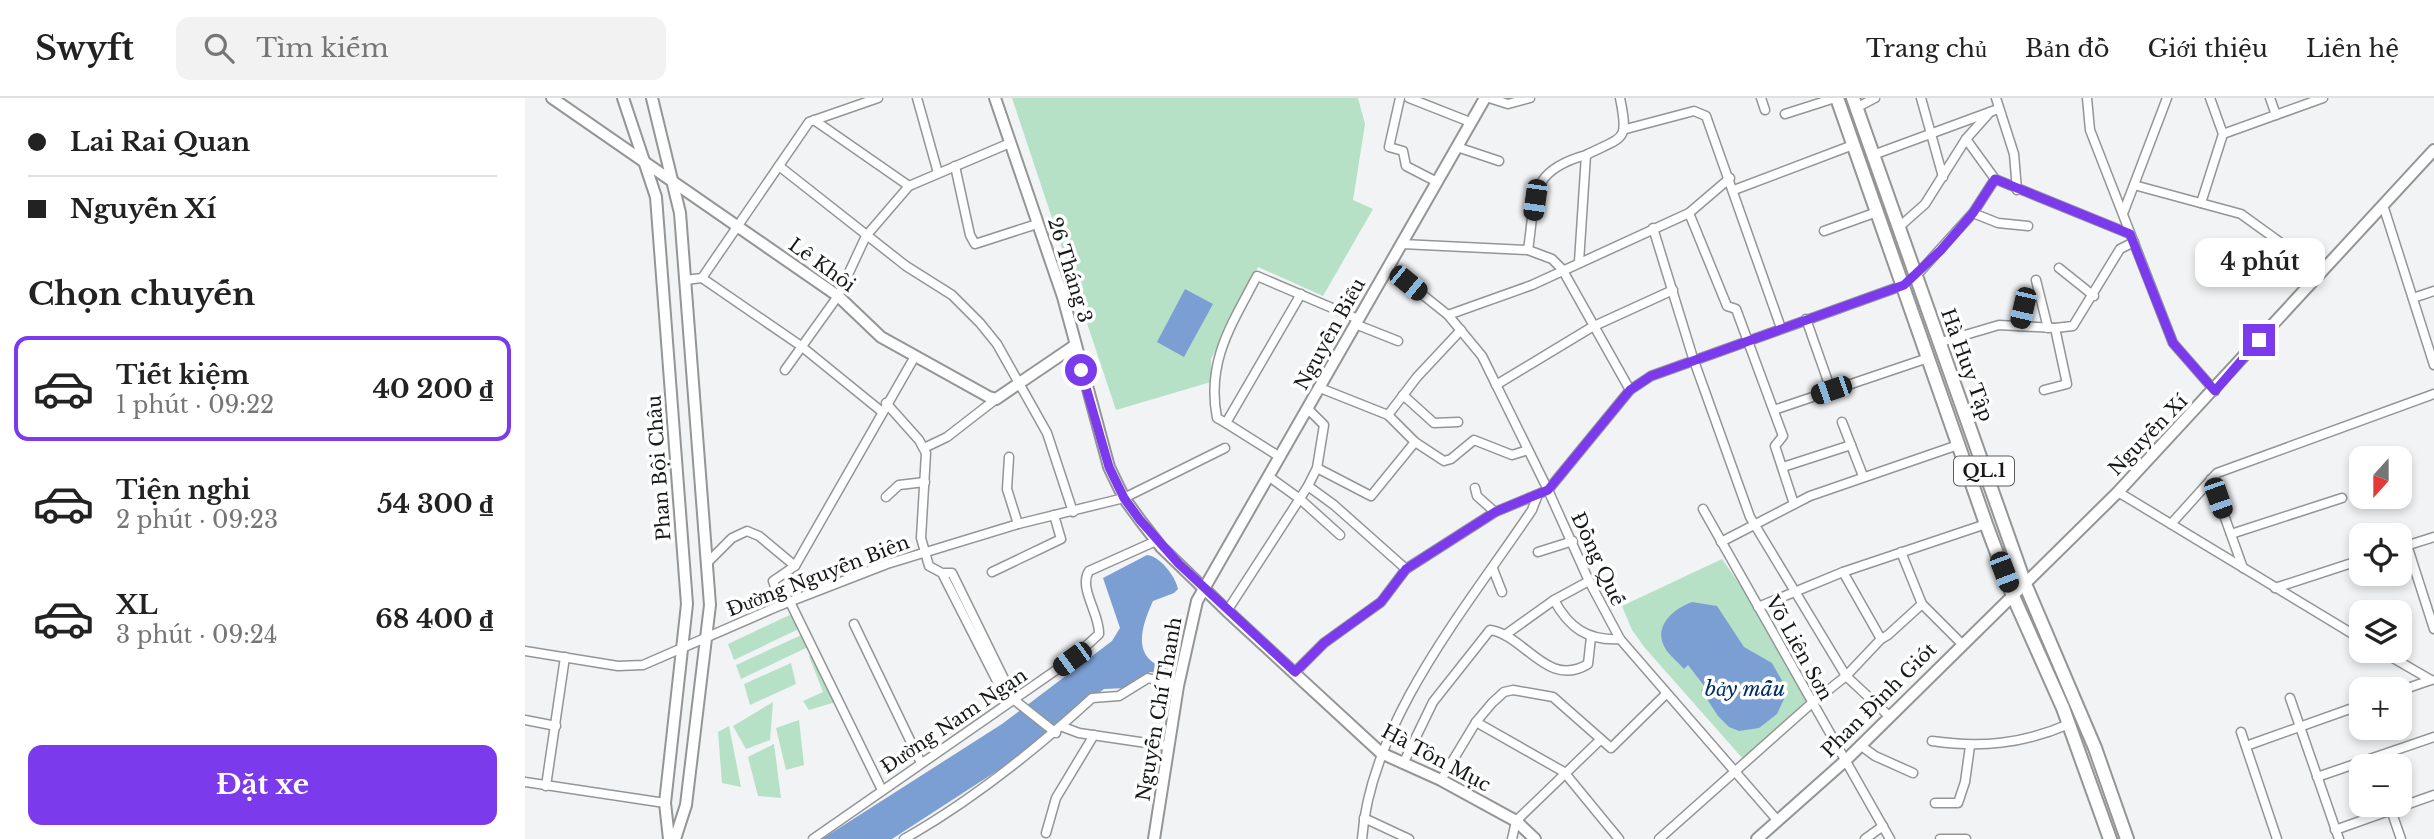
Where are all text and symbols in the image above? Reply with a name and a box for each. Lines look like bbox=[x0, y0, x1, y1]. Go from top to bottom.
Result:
search box bbox=[176, 17, 666, 80]
text: Swyft bbox=[35, 28, 134, 69]
icon: search bbox=[200, 29, 238, 67]
text: Tìm kiếm bbox=[256, 32, 389, 64]
text: Trang chủ bbox=[1866, 34, 1987, 63]
text: Bản đồ bbox=[2025, 34, 2109, 63]
text: Giới thiệu bbox=[2147, 34, 2268, 63]
text: Liên hệ bbox=[2306, 34, 2399, 63]
text: Lai Rai Quan bbox=[70, 126, 250, 158]
car bbox=[1522, 178, 1549, 222]
text: Nguyễn Xí bbox=[70, 193, 216, 225]
street label: 26 Tháng 3 bbox=[1043, 214, 1097, 326]
street label: Lê Khôi bbox=[784, 233, 860, 297]
callout: 4 phút bbox=[2194, 238, 2324, 288]
text: 4 phút bbox=[2221, 248, 2299, 276]
car bbox=[1386, 262, 1431, 304]
text: Chọn chuyến bbox=[28, 274, 255, 314]
street label: Nguyễn Biểu bbox=[1290, 274, 1370, 394]
car bbox=[2009, 285, 2038, 331]
street label: Hà Huy Tập bbox=[1936, 305, 1998, 425]
route end bbox=[2243, 324, 2275, 356]
route start bbox=[1065, 354, 1097, 386]
icon: car bbox=[32, 357, 95, 420]
text: Tiết kiệm bbox=[116, 359, 249, 391]
text: 40 200 ₫ bbox=[373, 373, 493, 405]
car bbox=[1808, 373, 1855, 407]
street label: Nguyễn Xí bbox=[2104, 389, 2193, 480]
text: 1 phút · 09:22 bbox=[116, 391, 274, 419]
street label: Phan Bội Châu bbox=[642, 394, 676, 541]
north arrow bbox=[2349, 446, 2411, 509]
map controls bbox=[2349, 446, 2412, 817]
road number: QL.1 bbox=[1954, 456, 2014, 486]
icon: car bbox=[32, 472, 95, 535]
text: Tiện nghi bbox=[116, 474, 250, 506]
car bbox=[2202, 475, 2235, 521]
text: 54 300 ₫ bbox=[377, 488, 493, 520]
text: 2 phút · 09:23 bbox=[116, 506, 278, 534]
street label: Đồng Quế bbox=[1566, 509, 1630, 609]
button: locate bbox=[2349, 523, 2412, 586]
street label: Đường Nguyễn Biên bbox=[723, 531, 913, 621]
car bbox=[1987, 549, 2022, 595]
icon: car bbox=[32, 587, 95, 650]
text: XL bbox=[116, 589, 158, 621]
street label: Võ Liên Sơn bbox=[1760, 591, 1837, 704]
button: layers bbox=[2349, 600, 2412, 663]
text: 68 400 ₫ bbox=[375, 603, 493, 635]
street label: Nguyễn Chí Thanh bbox=[1131, 615, 1187, 803]
text: 3 phút · 09:24 bbox=[116, 621, 277, 649]
street label: Phan Đình Giót bbox=[1817, 637, 1942, 762]
car bbox=[1049, 638, 1096, 680]
street label: Đường Nam Ngạn bbox=[877, 664, 1031, 778]
water label: bảy mẫu bbox=[1705, 676, 1785, 702]
button: + bbox=[2349, 677, 2412, 740]
street label: Hà Tôn Mục bbox=[1378, 720, 1494, 796]
button: Đặt xe bbox=[28, 745, 497, 825]
button: − bbox=[2349, 754, 2412, 817]

